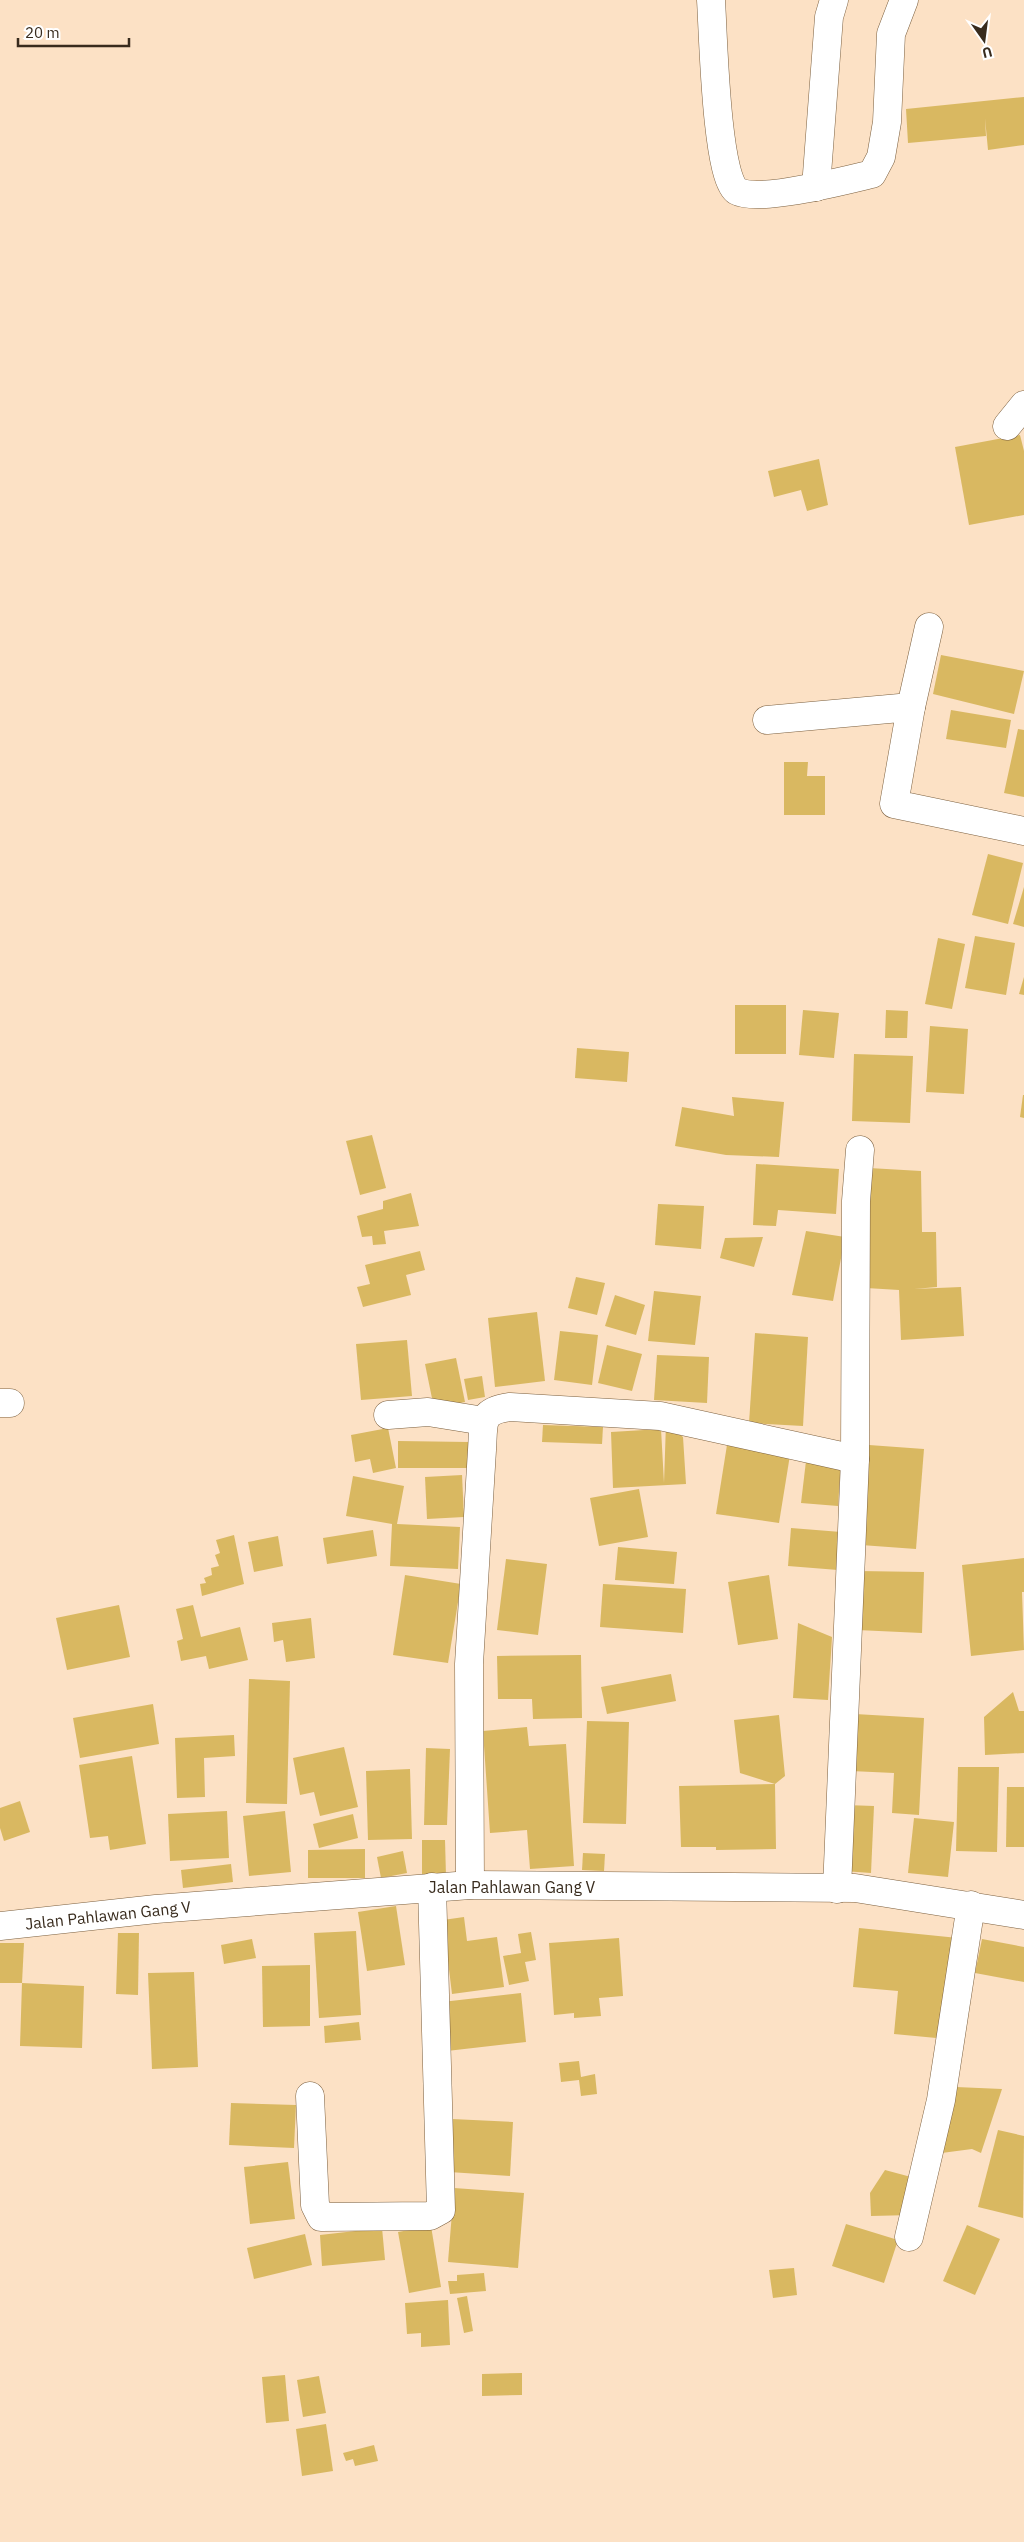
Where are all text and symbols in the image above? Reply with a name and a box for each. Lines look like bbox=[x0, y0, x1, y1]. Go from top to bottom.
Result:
scale bar bbox=[18, 15, 129, 47]
north arrow bbox=[959, 15, 1009, 65]
text: 20 m bbox=[25, 23, 60, 42]
text: U bbox=[980, 43, 994, 63]
street label: Jalan Pahlawan Gang V bbox=[429, 1877, 596, 1897]
street label: Jalan Pahlawan Gang V bbox=[24, 1896, 192, 1934]

